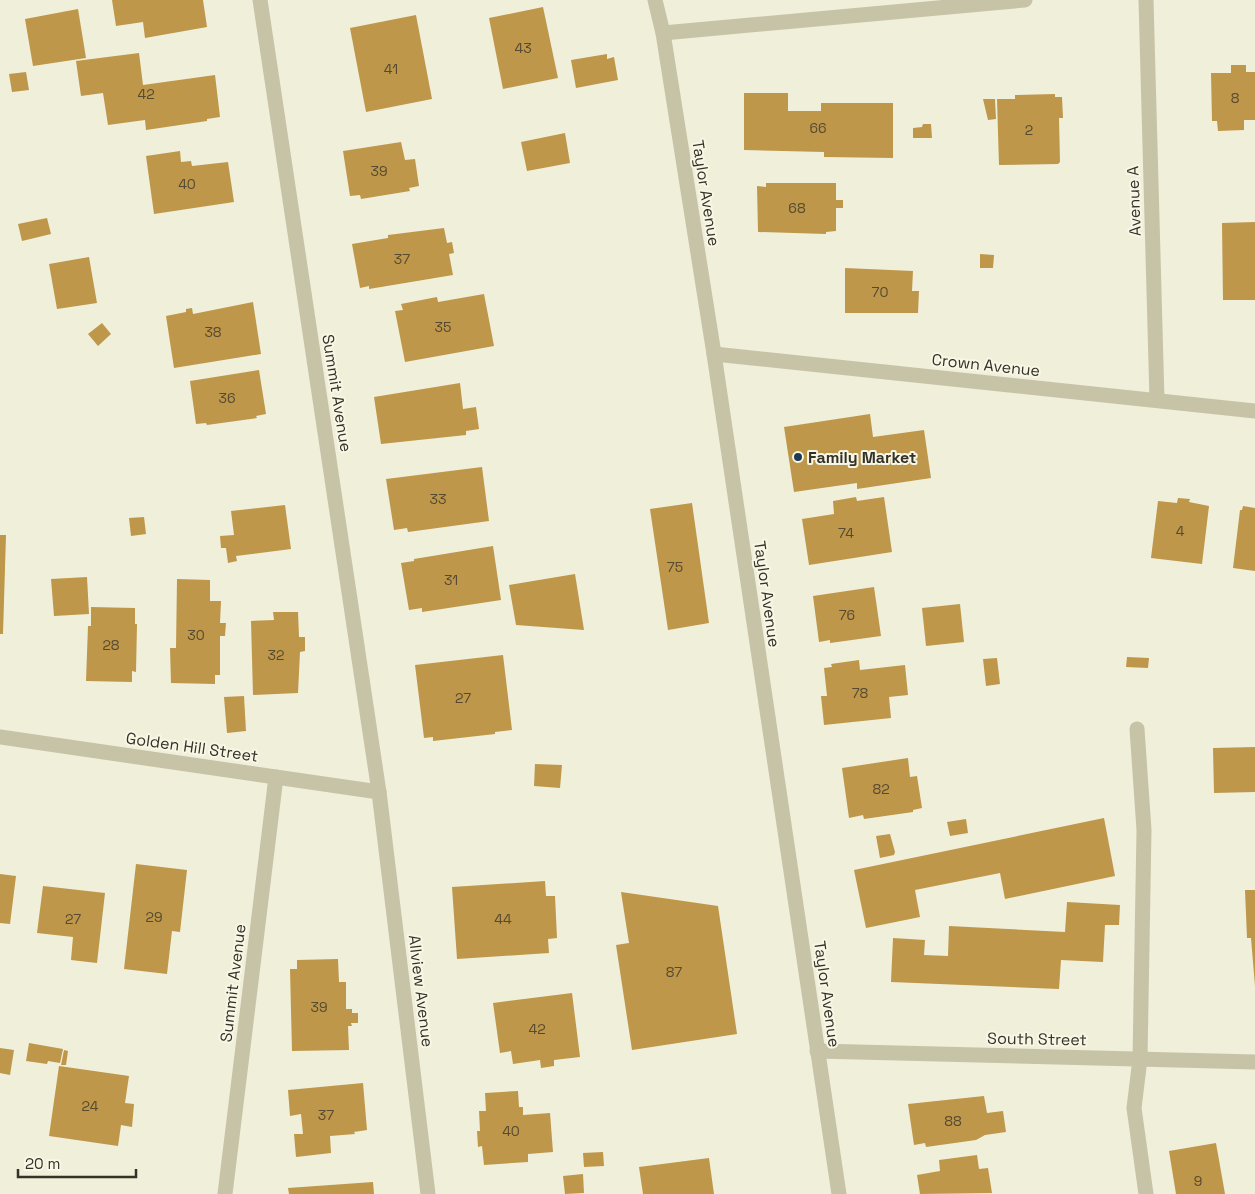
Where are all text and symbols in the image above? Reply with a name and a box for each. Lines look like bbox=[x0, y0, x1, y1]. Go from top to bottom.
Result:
house number: 43 bbox=[514, 39, 532, 57]
house number: 41 bbox=[384, 60, 398, 78]
house number: 42 bbox=[137, 85, 155, 103]
house number: 8 bbox=[1231, 89, 1240, 107]
house number: 66 bbox=[809, 119, 827, 137]
house number: 2 bbox=[1025, 121, 1033, 139]
street label: Taylor Avenue bbox=[687, 138, 725, 248]
house number: 39 bbox=[370, 162, 388, 180]
street label: Avenue A bbox=[1122, 165, 1146, 237]
house number: 40 bbox=[178, 175, 196, 193]
house number: 68 bbox=[788, 199, 806, 217]
house number: 37 bbox=[394, 250, 410, 268]
house number: 70 bbox=[872, 283, 888, 301]
house number: 35 bbox=[435, 318, 451, 336]
house number: 38 bbox=[204, 323, 222, 341]
street label: Summit Avenue bbox=[317, 333, 357, 453]
street label: Crown Avenue bbox=[931, 349, 1041, 381]
house number: 36 bbox=[218, 389, 236, 407]
place label: Family Market bbox=[808, 447, 916, 468]
marker: Family Market bbox=[792, 451, 804, 463]
house number: 33 bbox=[430, 490, 446, 508]
house number: 4 bbox=[1176, 522, 1185, 540]
house number: 74 bbox=[838, 524, 854, 542]
street label: Taylor Avenue bbox=[749, 540, 785, 648]
house number: 75 bbox=[667, 558, 683, 576]
house number: 31 bbox=[444, 571, 458, 589]
house number: 76 bbox=[839, 606, 855, 624]
house number: 30 bbox=[187, 626, 205, 644]
house number: 28 bbox=[102, 636, 120, 654]
house number: 32 bbox=[268, 646, 284, 664]
house number: 78 bbox=[852, 684, 869, 702]
house number: 27 bbox=[455, 689, 471, 707]
street label: Golden Hill Street bbox=[125, 727, 259, 767]
house number: 82 bbox=[872, 780, 890, 798]
house number: 29 bbox=[146, 908, 162, 926]
house number: 27 bbox=[65, 910, 81, 928]
house number: 44 bbox=[494, 910, 512, 928]
street label: Summit Avenue bbox=[215, 923, 251, 1043]
street label: Allview Avenue bbox=[404, 934, 438, 1048]
street label: Taylor Avenue bbox=[809, 940, 845, 1048]
house number: 87 bbox=[666, 963, 682, 981]
house number: 39 bbox=[310, 998, 328, 1016]
house number: 42 bbox=[528, 1020, 546, 1038]
street label: South Street bbox=[987, 1028, 1087, 1050]
house number: 24 bbox=[82, 1097, 99, 1115]
house number: 37 bbox=[318, 1106, 334, 1124]
house number: 88 bbox=[944, 1112, 962, 1130]
house number: 40 bbox=[502, 1122, 520, 1140]
scale bar bbox=[18, 1146, 135, 1178]
text: 20 m bbox=[25, 1154, 60, 1173]
house number: 9 bbox=[1194, 1172, 1202, 1190]

